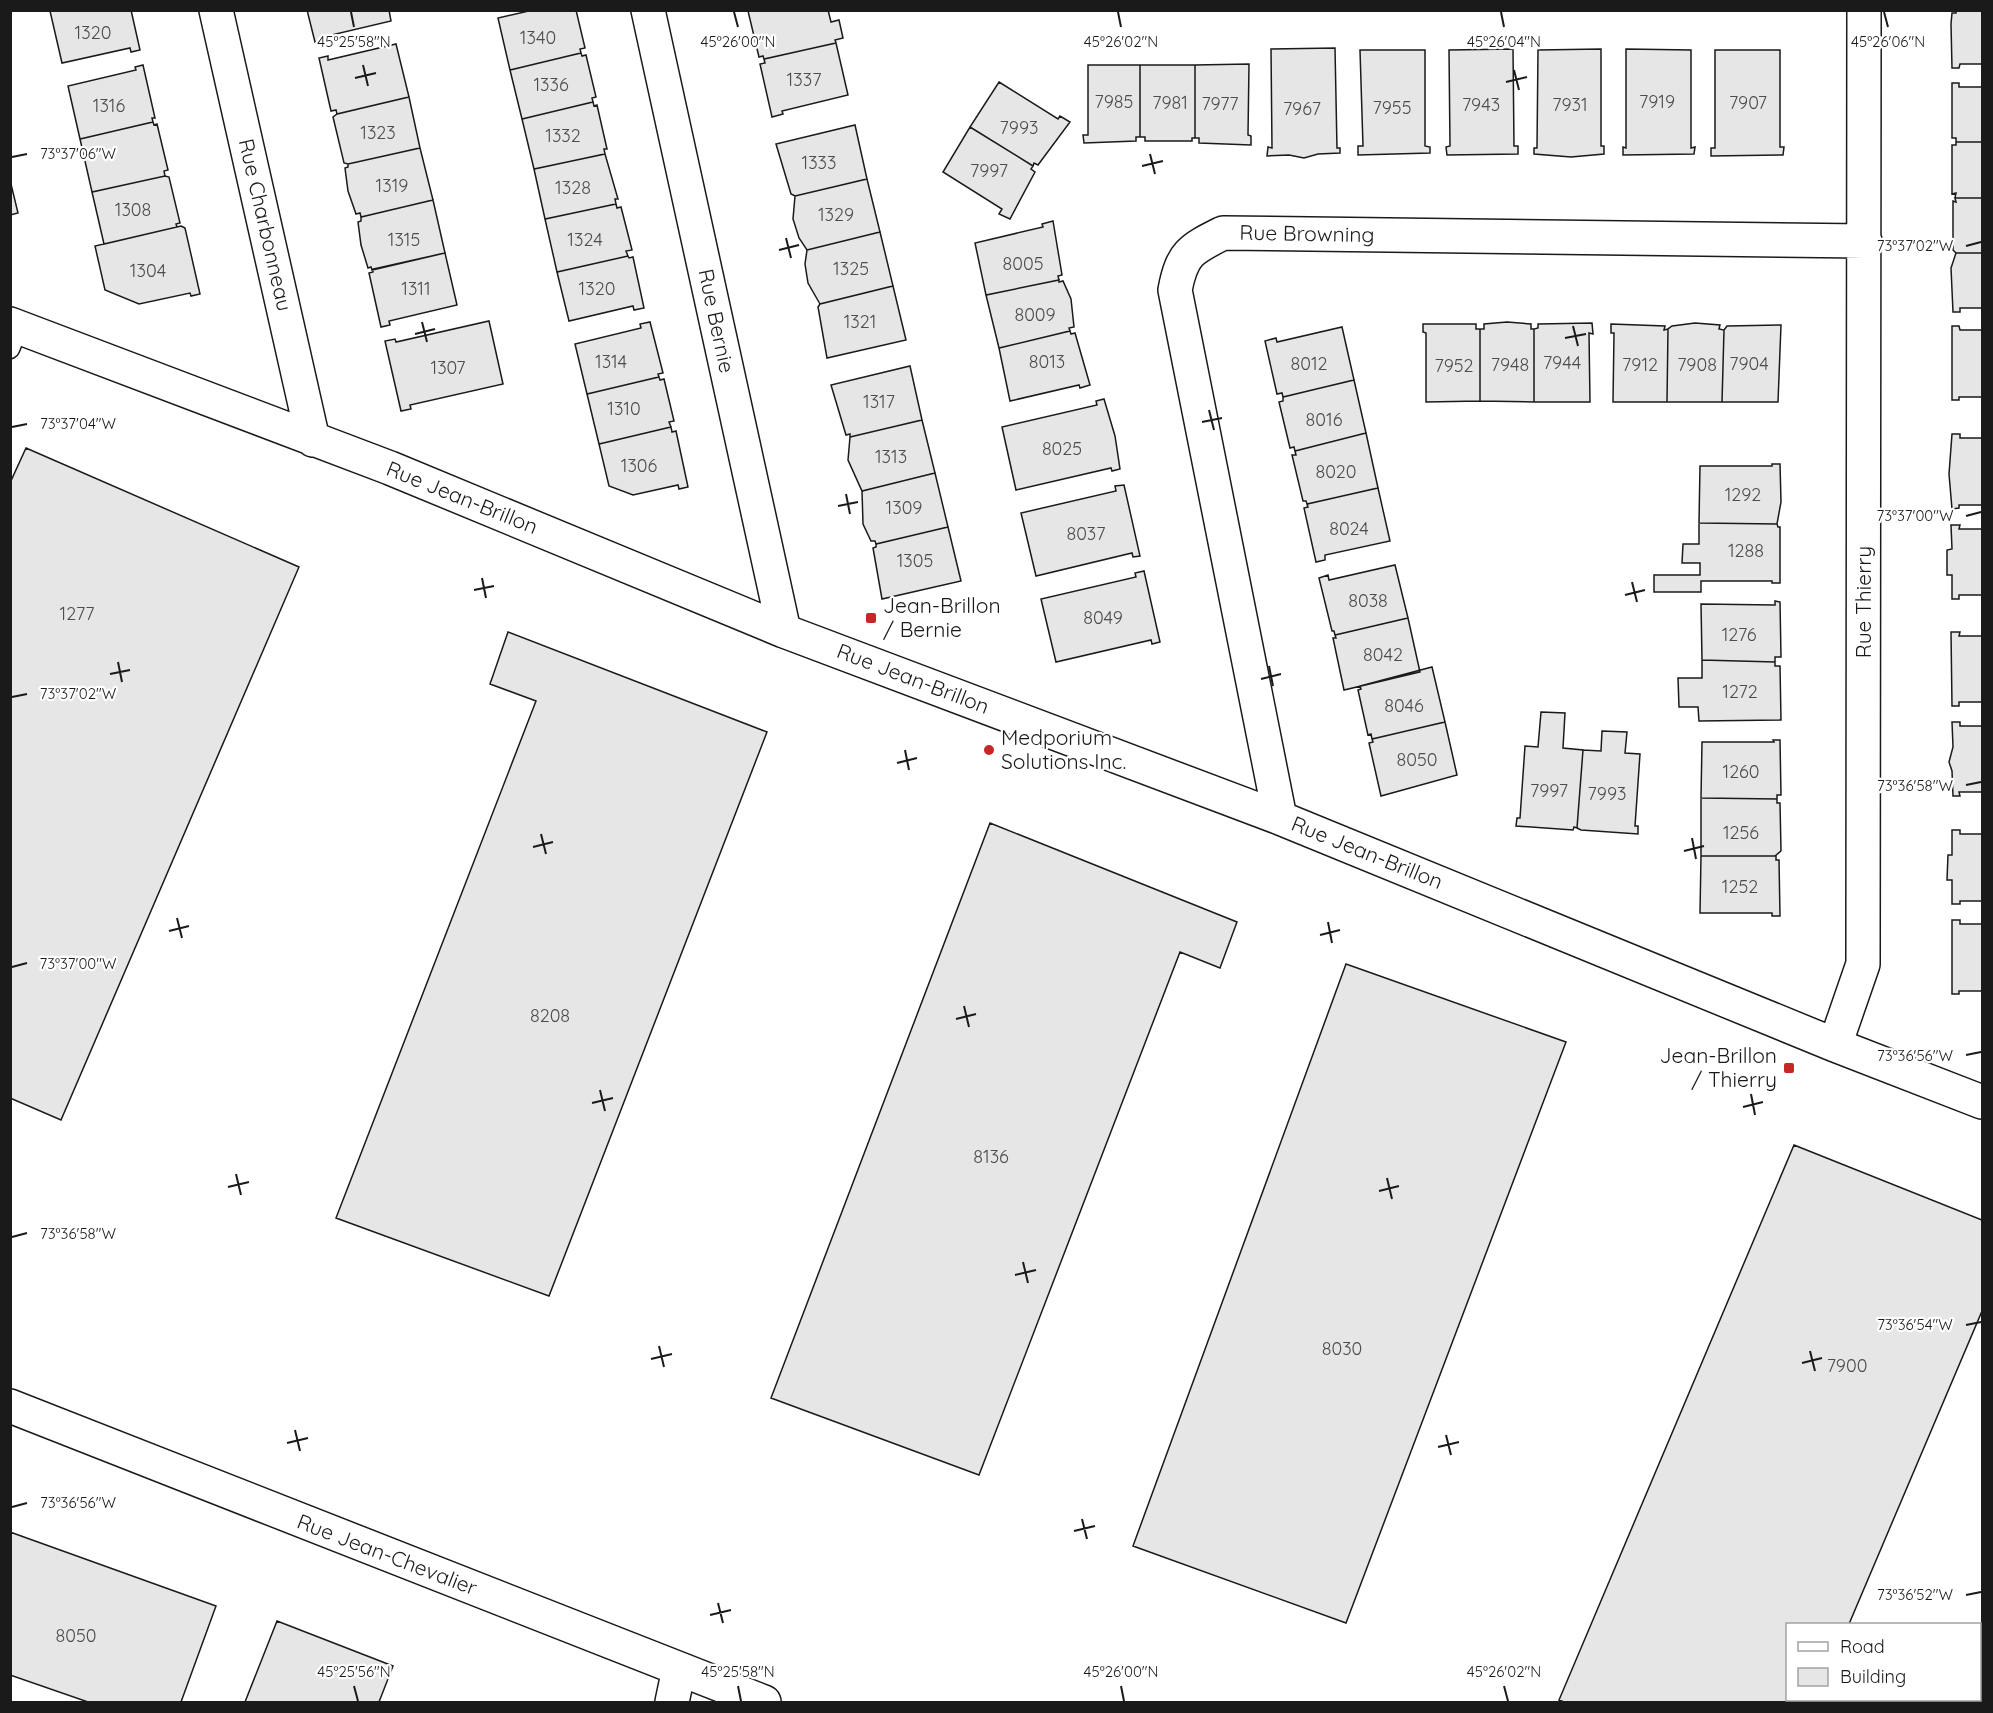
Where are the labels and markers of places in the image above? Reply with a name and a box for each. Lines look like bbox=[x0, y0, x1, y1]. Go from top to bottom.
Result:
place label: Jean-Brillon / Bernie bbox=[883, 592, 1001, 642]
marker: Jean-Brillon / Bernie bbox=[864, 611, 878, 625]
place label: Medporium Solutions Inc. bbox=[1001, 724, 1126, 774]
marker: Medporium Solutions Inc. bbox=[982, 743, 996, 757]
place label: Jean-Brillon / Thierry bbox=[1659, 1042, 1777, 1092]
marker: Jean-Brillon / Thierry bbox=[1782, 1061, 1796, 1075]

